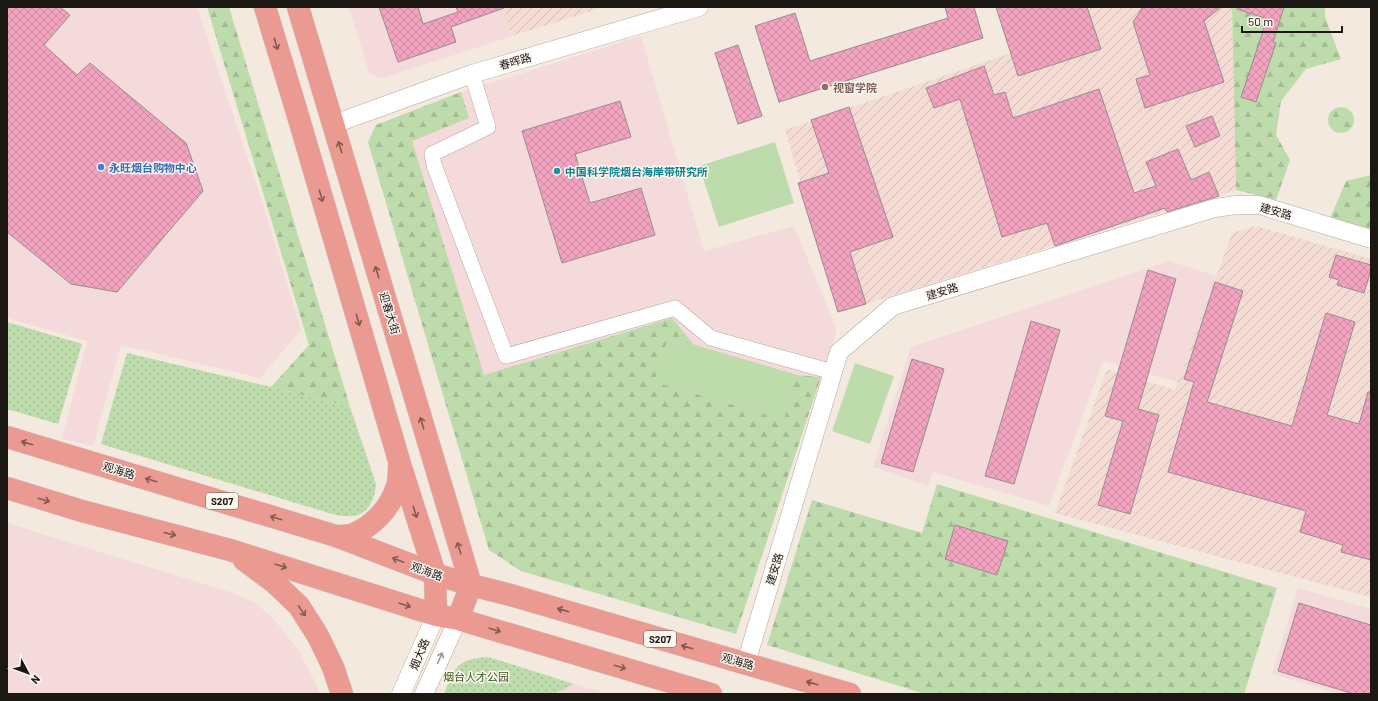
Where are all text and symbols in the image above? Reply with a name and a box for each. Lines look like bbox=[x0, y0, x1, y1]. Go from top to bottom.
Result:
scale bar bbox=[1242, 8, 1342, 34]
text: 50 m bbox=[1248, 14, 1273, 28]
one-way arrow bbox=[273, 38, 280, 51]
street label: 春晖路 bbox=[497, 50, 533, 72]
place label: 视窗学院 bbox=[833, 81, 877, 94]
marker: 视窗学院 bbox=[820, 82, 830, 92]
one-way arrow bbox=[336, 141, 343, 154]
place label: 永旺烟台购物中心 bbox=[109, 161, 197, 174]
marker: 永旺烟台购物中心 bbox=[96, 162, 106, 172]
place label: 中国科学院烟台海岸带研究所 bbox=[565, 165, 708, 178]
marker: 中国科学院烟台海岸带研究所 bbox=[552, 166, 562, 176]
one-way arrow bbox=[318, 189, 325, 202]
street label: 建安路 bbox=[1258, 200, 1294, 222]
one-way arrow bbox=[373, 266, 380, 279]
street label: 建安路 bbox=[924, 280, 960, 302]
street label: 迎春大街 bbox=[377, 290, 403, 336]
one-way arrow bbox=[355, 314, 362, 327]
one-way arrow bbox=[418, 417, 425, 430]
one-way arrow bbox=[20, 439, 33, 446]
street label: 观海路 bbox=[101, 459, 137, 481]
one-way arrow bbox=[145, 476, 158, 483]
road number: S207 bbox=[206, 493, 238, 509]
one-way arrow bbox=[38, 496, 50, 504]
one-way arrow bbox=[412, 505, 419, 518]
one-way arrow bbox=[269, 514, 282, 521]
one-way arrow bbox=[163, 531, 176, 538]
one-way arrow bbox=[455, 542, 462, 555]
street label: 建安路 bbox=[763, 551, 785, 587]
one-way arrow bbox=[393, 556, 405, 564]
street label: 观海路 bbox=[409, 559, 445, 583]
one-way arrow bbox=[274, 563, 287, 570]
one-way arrow bbox=[398, 602, 411, 609]
one-way arrow bbox=[298, 605, 306, 616]
one-way arrow bbox=[556, 606, 569, 613]
one-way arrow bbox=[488, 627, 501, 634]
road number: S207 bbox=[644, 631, 676, 647]
street label: 烟大路 bbox=[407, 636, 431, 672]
one-way arrow bbox=[681, 643, 694, 650]
street label: 观海路 bbox=[720, 650, 756, 672]
north arrow bbox=[8, 653, 48, 693]
one-way arrow bbox=[437, 653, 444, 665]
one-way arrow bbox=[613, 664, 626, 671]
park label: 烟台人才公园 bbox=[443, 670, 509, 683]
text: N bbox=[29, 673, 43, 687]
one-way arrow bbox=[806, 679, 819, 686]

